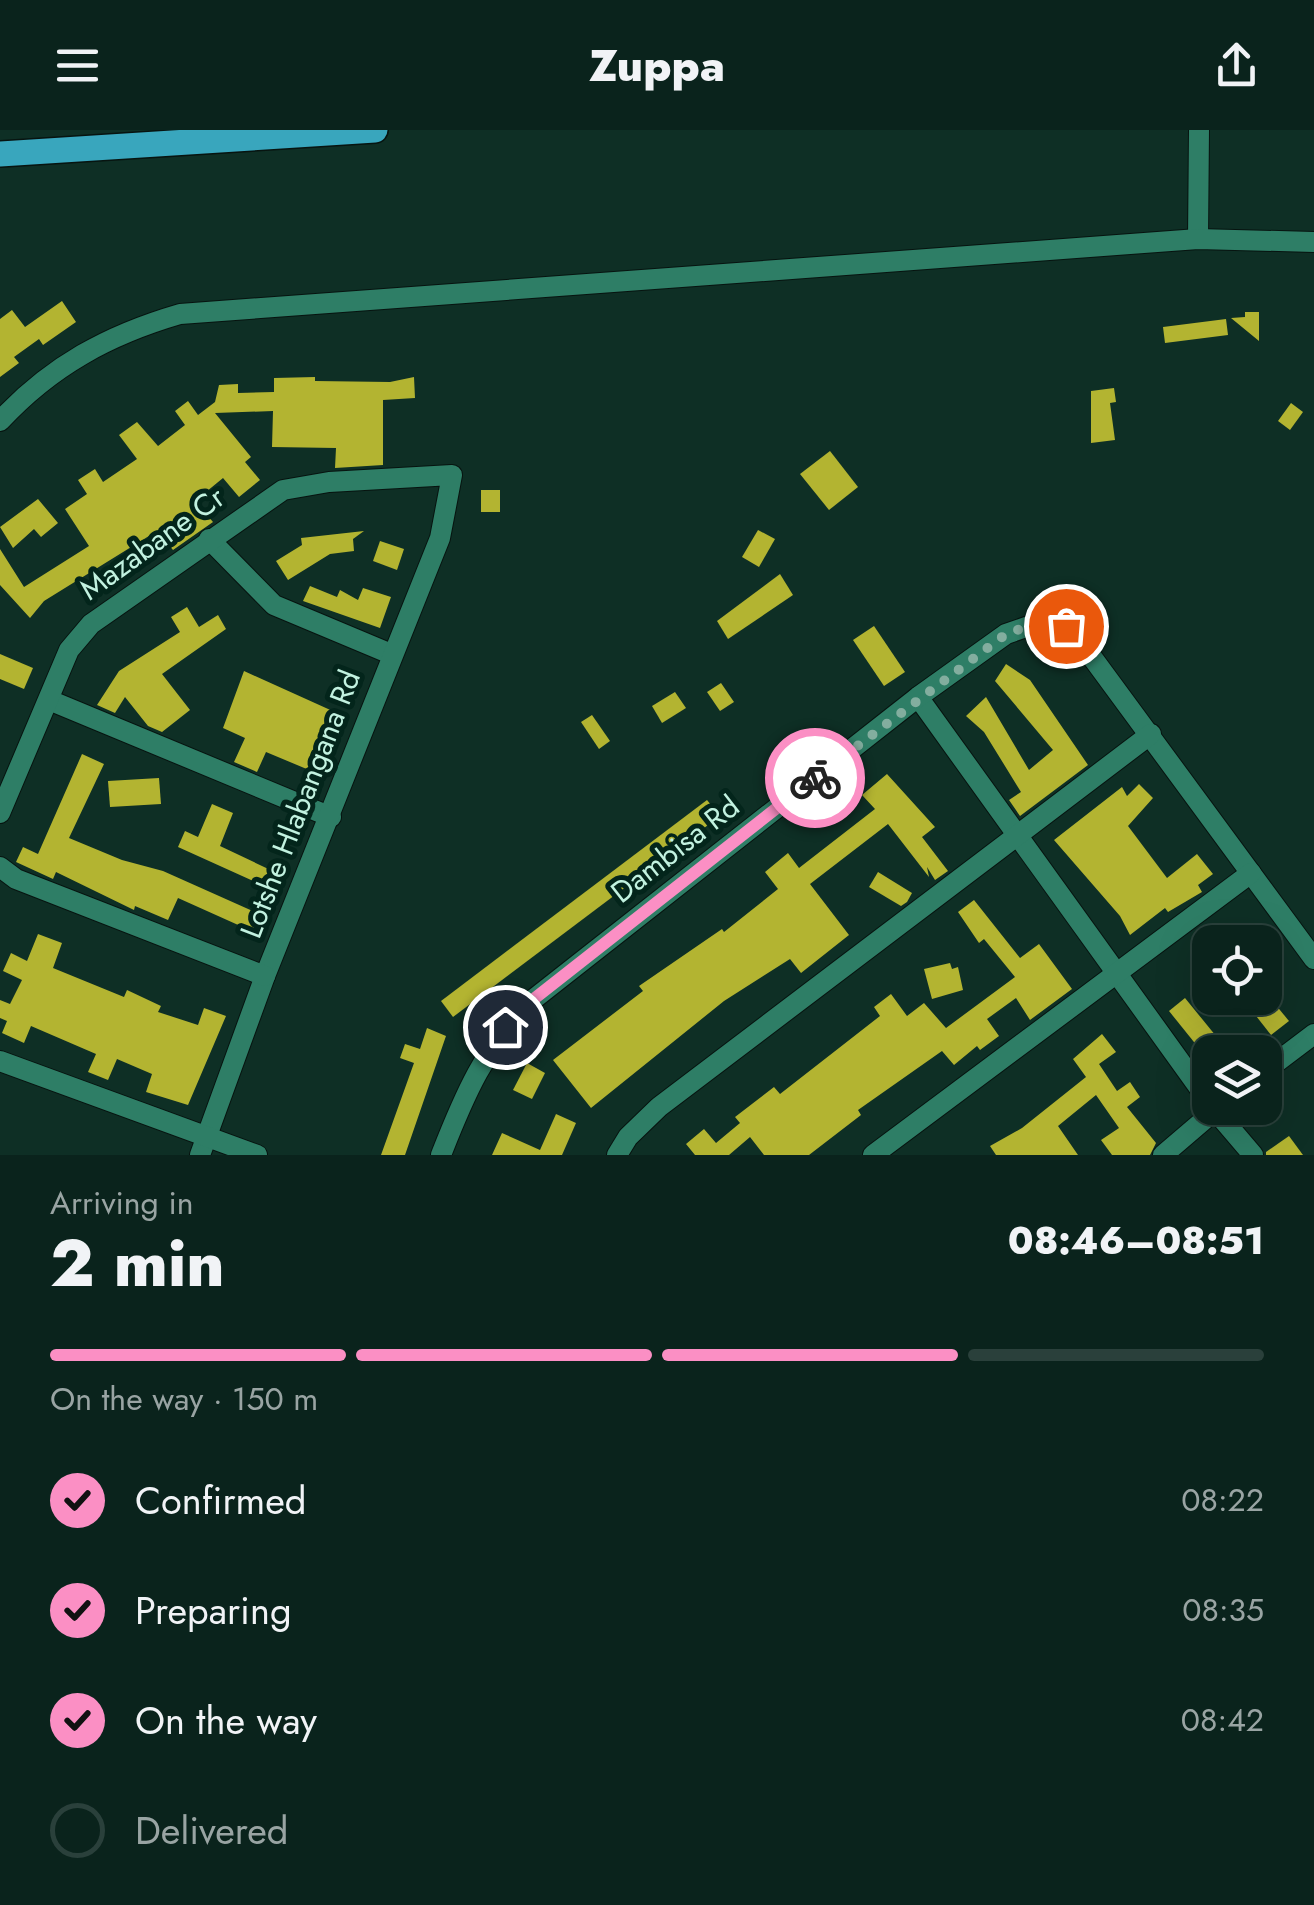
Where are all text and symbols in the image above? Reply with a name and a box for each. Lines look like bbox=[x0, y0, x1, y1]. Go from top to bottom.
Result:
text: Zuppa bbox=[589, 33, 725, 98]
icon: menu bbox=[50, 38, 105, 93]
icon: share bbox=[1209, 38, 1264, 93]
street label: Mazabane Cr bbox=[71, 475, 234, 610]
pin bbox=[1024, 584, 1109, 669]
icon: bag bbox=[1039, 599, 1094, 654]
street label: Lotshe Hlabangana Rd bbox=[229, 664, 371, 944]
courier bbox=[765, 728, 865, 828]
icon: bike bbox=[788, 751, 843, 806]
street label: Dambisa Rd bbox=[602, 785, 748, 913]
map controls bbox=[1192, 925, 1282, 1125]
button: locate bbox=[1192, 925, 1282, 1015]
pin bbox=[463, 985, 548, 1070]
icon: home bbox=[478, 1000, 533, 1055]
button: layers bbox=[1192, 1035, 1282, 1125]
text: Arriving in bbox=[50, 1180, 194, 1226]
text: 08:46–08:51 bbox=[1008, 1213, 1264, 1268]
text: 2 min bbox=[50, 1216, 225, 1310]
text: On the way · 150 m bbox=[50, 1376, 318, 1422]
icon: check bbox=[50, 1473, 105, 1528]
text: Confirmed bbox=[135, 1473, 306, 1528]
text: 08:22 bbox=[1181, 1477, 1264, 1523]
icon: check bbox=[50, 1583, 105, 1638]
text: Preparing bbox=[135, 1583, 292, 1638]
text: 08:35 bbox=[1182, 1587, 1264, 1633]
icon: check bbox=[50, 1693, 105, 1748]
text: On the way bbox=[135, 1693, 317, 1748]
text: 08:42 bbox=[1181, 1697, 1264, 1743]
text: Delivered bbox=[135, 1803, 288, 1858]

